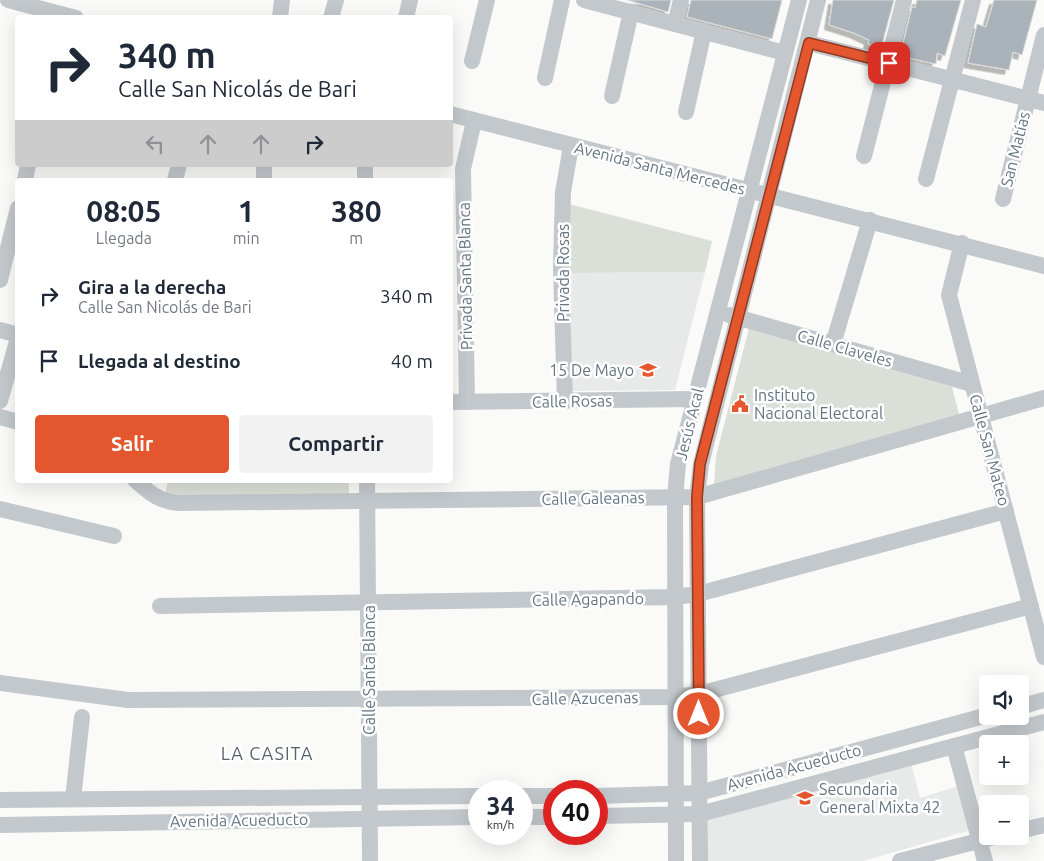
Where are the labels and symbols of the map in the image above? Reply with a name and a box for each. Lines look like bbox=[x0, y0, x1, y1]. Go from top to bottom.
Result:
pin bbox=[868, 42, 910, 84]
street label: San Matías bbox=[997, 109, 1033, 188]
street label: Avenida Santa Mercedes bbox=[573, 138, 747, 198]
street label: Privada Santa Blanca bbox=[455, 202, 475, 350]
street label: Privada Rosas bbox=[554, 224, 572, 322]
street label: Calle Claveles bbox=[796, 326, 895, 370]
school or university icon: 15 De Mayo bbox=[638, 360, 658, 380]
place label: 15 De Mayo bbox=[549, 361, 634, 379]
street label: Jesús Acal bbox=[671, 386, 707, 462]
place label: Instituto Nacional Electoral bbox=[754, 386, 883, 422]
street label: Calle Rosas bbox=[532, 391, 612, 411]
street label: Calle San Mateo bbox=[966, 392, 1014, 508]
public building icon: Instituto Nacional Electoral bbox=[730, 394, 750, 414]
street label: Calle Galeanas bbox=[541, 488, 645, 508]
street label: Calle Agapando bbox=[532, 589, 644, 609]
street label: Calle Santa Blanca bbox=[360, 605, 378, 735]
position arrow bbox=[672, 687, 724, 739]
street label: Calle Azucenas bbox=[532, 688, 639, 708]
street label: Avenida Acueducto bbox=[725, 740, 863, 794]
district label: LA CASITA bbox=[221, 743, 313, 763]
speed limit sign: 40 bbox=[543, 780, 608, 845]
place label: Secundaria General Mixta 42 bbox=[819, 780, 941, 816]
school or university icon: Secundaria General Mixta 42 bbox=[795, 788, 815, 808]
street label: Avenida Acueducto bbox=[170, 810, 308, 830]

